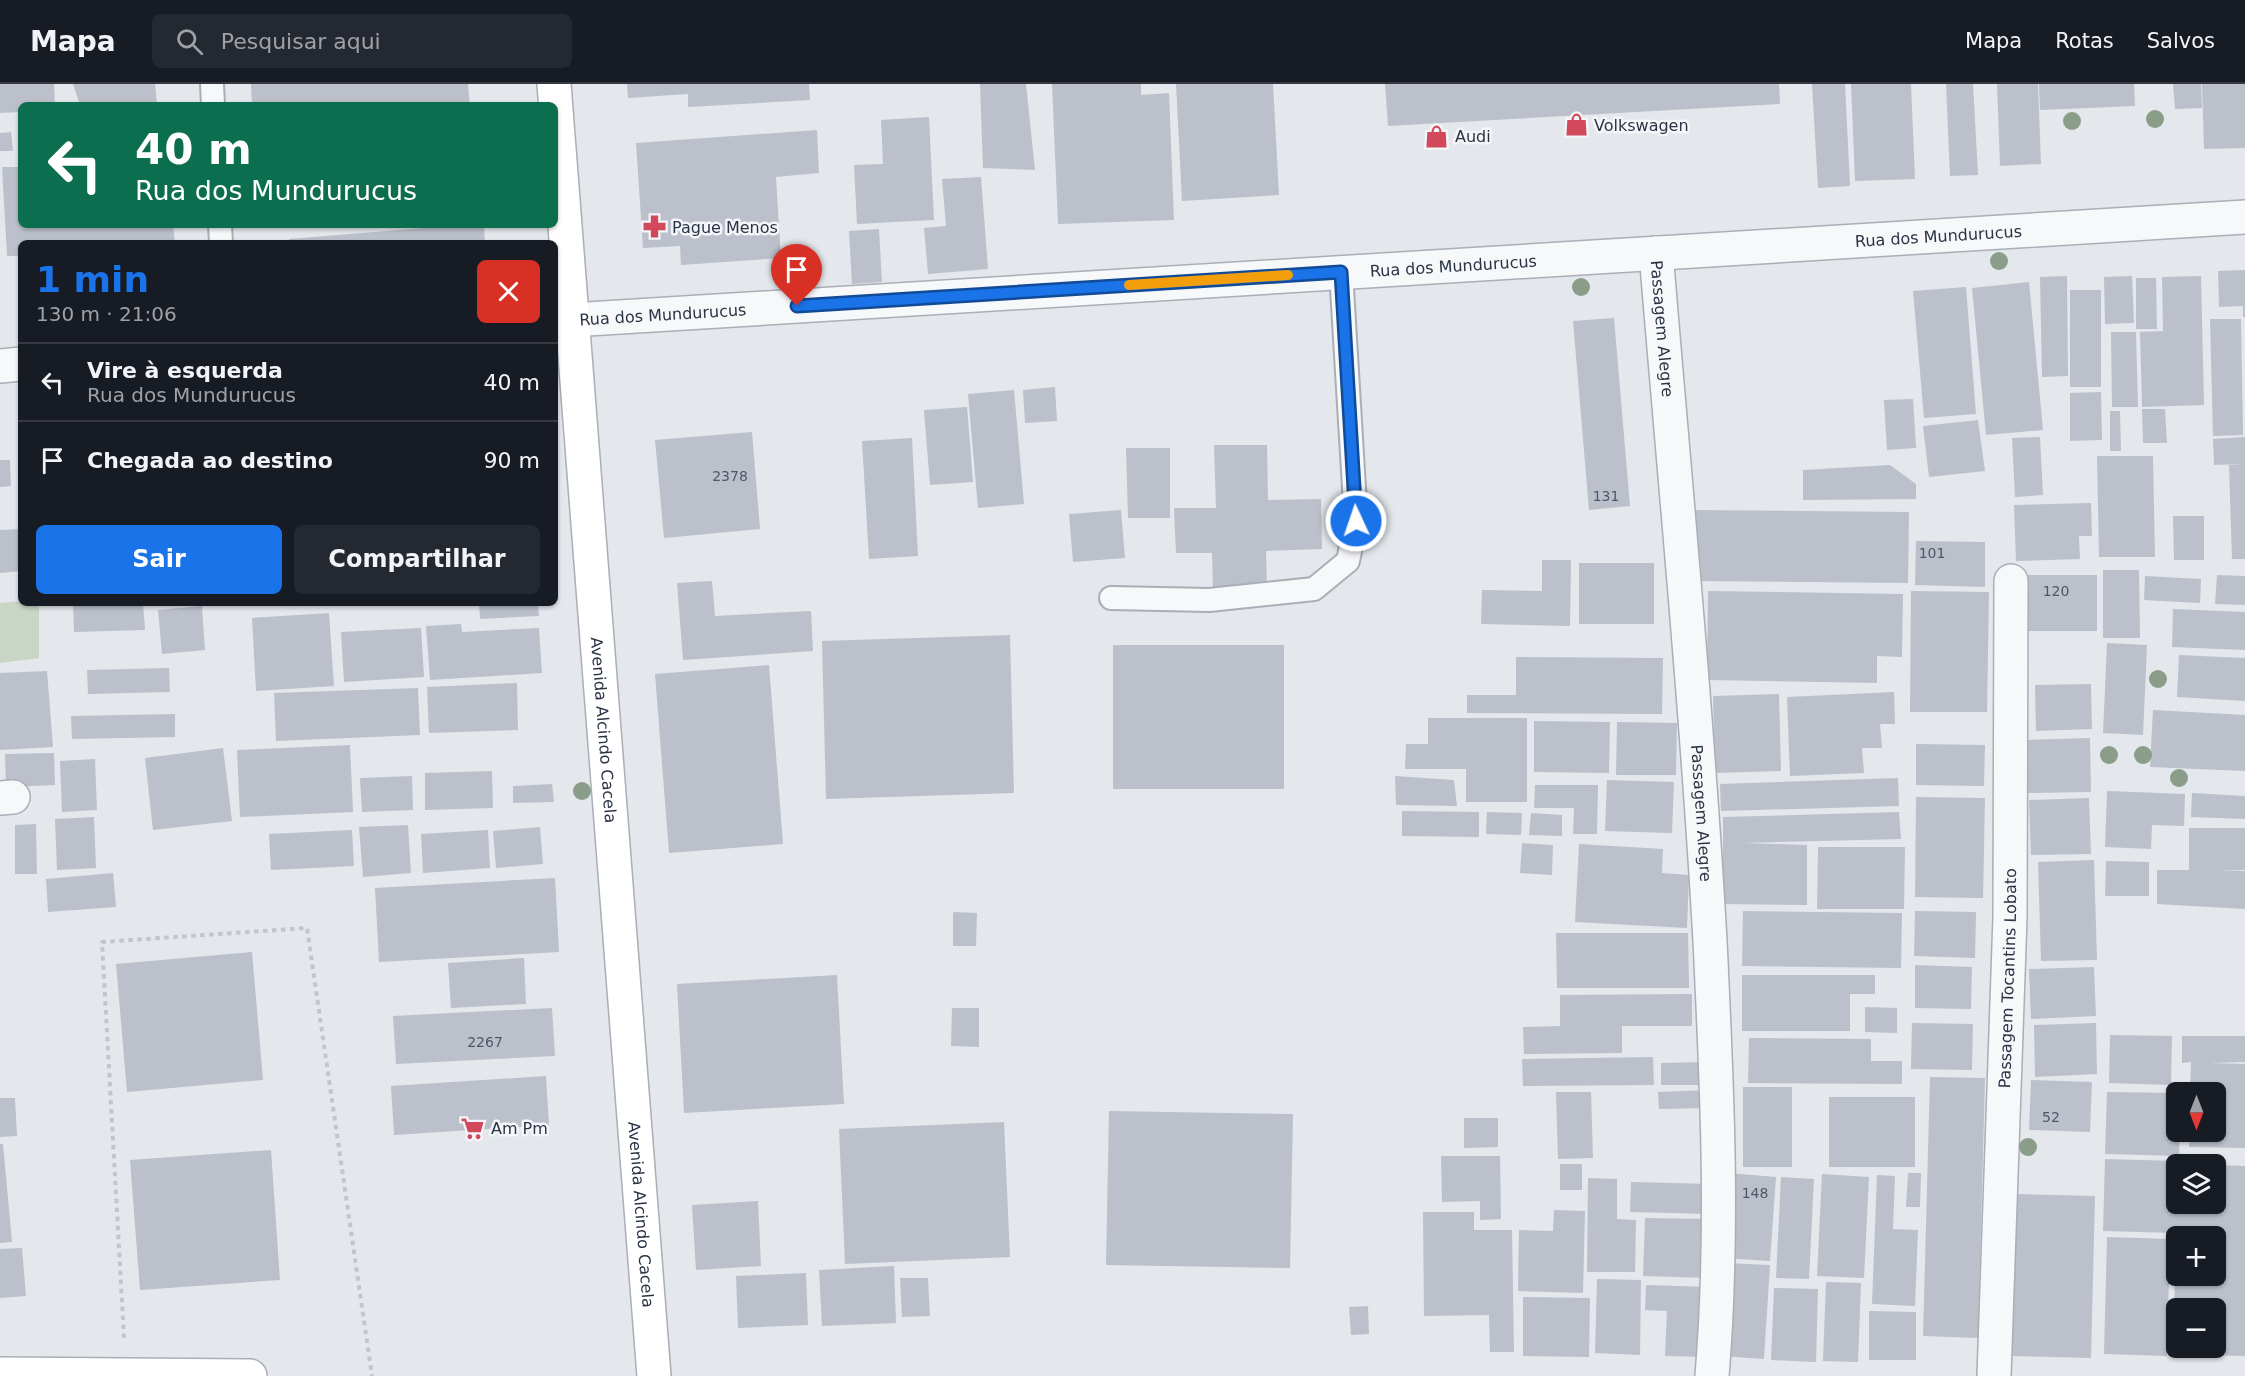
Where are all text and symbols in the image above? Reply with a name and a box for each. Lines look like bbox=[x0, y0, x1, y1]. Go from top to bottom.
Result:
search box bbox=[152, 14, 572, 68]
text: Mapa bbox=[30, 25, 116, 58]
icon: search bbox=[173, 25, 206, 58]
text: Pesquisar aqui bbox=[221, 29, 381, 54]
text: Mapa bbox=[1965, 29, 2022, 53]
text: Rotas bbox=[2055, 29, 2114, 53]
text: Salvos bbox=[2147, 29, 2215, 53]
shop icon: Volkswagen bbox=[1563, 112, 1589, 138]
place label: Volkswagen bbox=[1594, 116, 1689, 135]
shop icon: Audi bbox=[1424, 123, 1450, 149]
text: 40 m bbox=[135, 125, 252, 174]
icon: left bbox=[36, 126, 114, 204]
place label: Audi bbox=[1455, 127, 1491, 146]
text: Rua dos Mundurucus bbox=[135, 175, 417, 206]
pharmacy icon: Pague Menos bbox=[641, 214, 667, 240]
place label: Pague Menos bbox=[672, 218, 778, 237]
street label: Rua dos Mundurucus bbox=[1854, 222, 2022, 251]
pin bbox=[771, 244, 822, 306]
street label: Rua dos Mundurucus bbox=[1369, 252, 1537, 281]
icon: arrive bbox=[780, 253, 813, 286]
text: 1 min bbox=[36, 259, 149, 300]
button: close bbox=[477, 260, 540, 323]
street label: Passagem Alegre bbox=[1647, 260, 1677, 398]
street label: Rua dos Mundurucus bbox=[579, 300, 747, 329]
text: 130 m · 21:06 bbox=[36, 302, 177, 326]
text: Vire à esquerda bbox=[87, 358, 283, 383]
icon: left bbox=[36, 366, 69, 399]
text: 40 m bbox=[484, 370, 540, 395]
text: Rua dos Mundurucus bbox=[87, 383, 296, 407]
icon: arrive bbox=[36, 444, 69, 477]
text: Chegada ao destino bbox=[87, 448, 333, 473]
text: 90 m bbox=[484, 448, 540, 473]
house number: 2378 bbox=[712, 468, 748, 484]
house number: 131 bbox=[1593, 488, 1619, 504]
position arrow bbox=[1324, 489, 1388, 553]
button: Sair bbox=[36, 525, 282, 594]
button: Compartilhar bbox=[294, 525, 540, 594]
house number: 101 bbox=[1919, 545, 1945, 561]
house number: 120 bbox=[2043, 583, 2069, 599]
street label: Avenida Alcindo Cacela bbox=[587, 636, 620, 824]
street label: Passagem Alegre bbox=[1687, 744, 1715, 882]
street label: Passagem Tocantins Lobato bbox=[1995, 868, 2020, 1089]
house number: 2267 bbox=[467, 1034, 503, 1050]
north arrow bbox=[2166, 1082, 2226, 1142]
map controls bbox=[2166, 1082, 2226, 1358]
house number: 52 bbox=[2042, 1109, 2060, 1125]
supermarket icon: Am Pm bbox=[460, 1115, 486, 1141]
place label: Am Pm bbox=[491, 1119, 548, 1138]
street label: Avenida Alcindo Cacela bbox=[624, 1121, 658, 1308]
button: layers bbox=[2166, 1154, 2226, 1214]
house number: 148 bbox=[1742, 1185, 1768, 1201]
button: + bbox=[2166, 1226, 2226, 1286]
button: − bbox=[2166, 1298, 2226, 1358]

